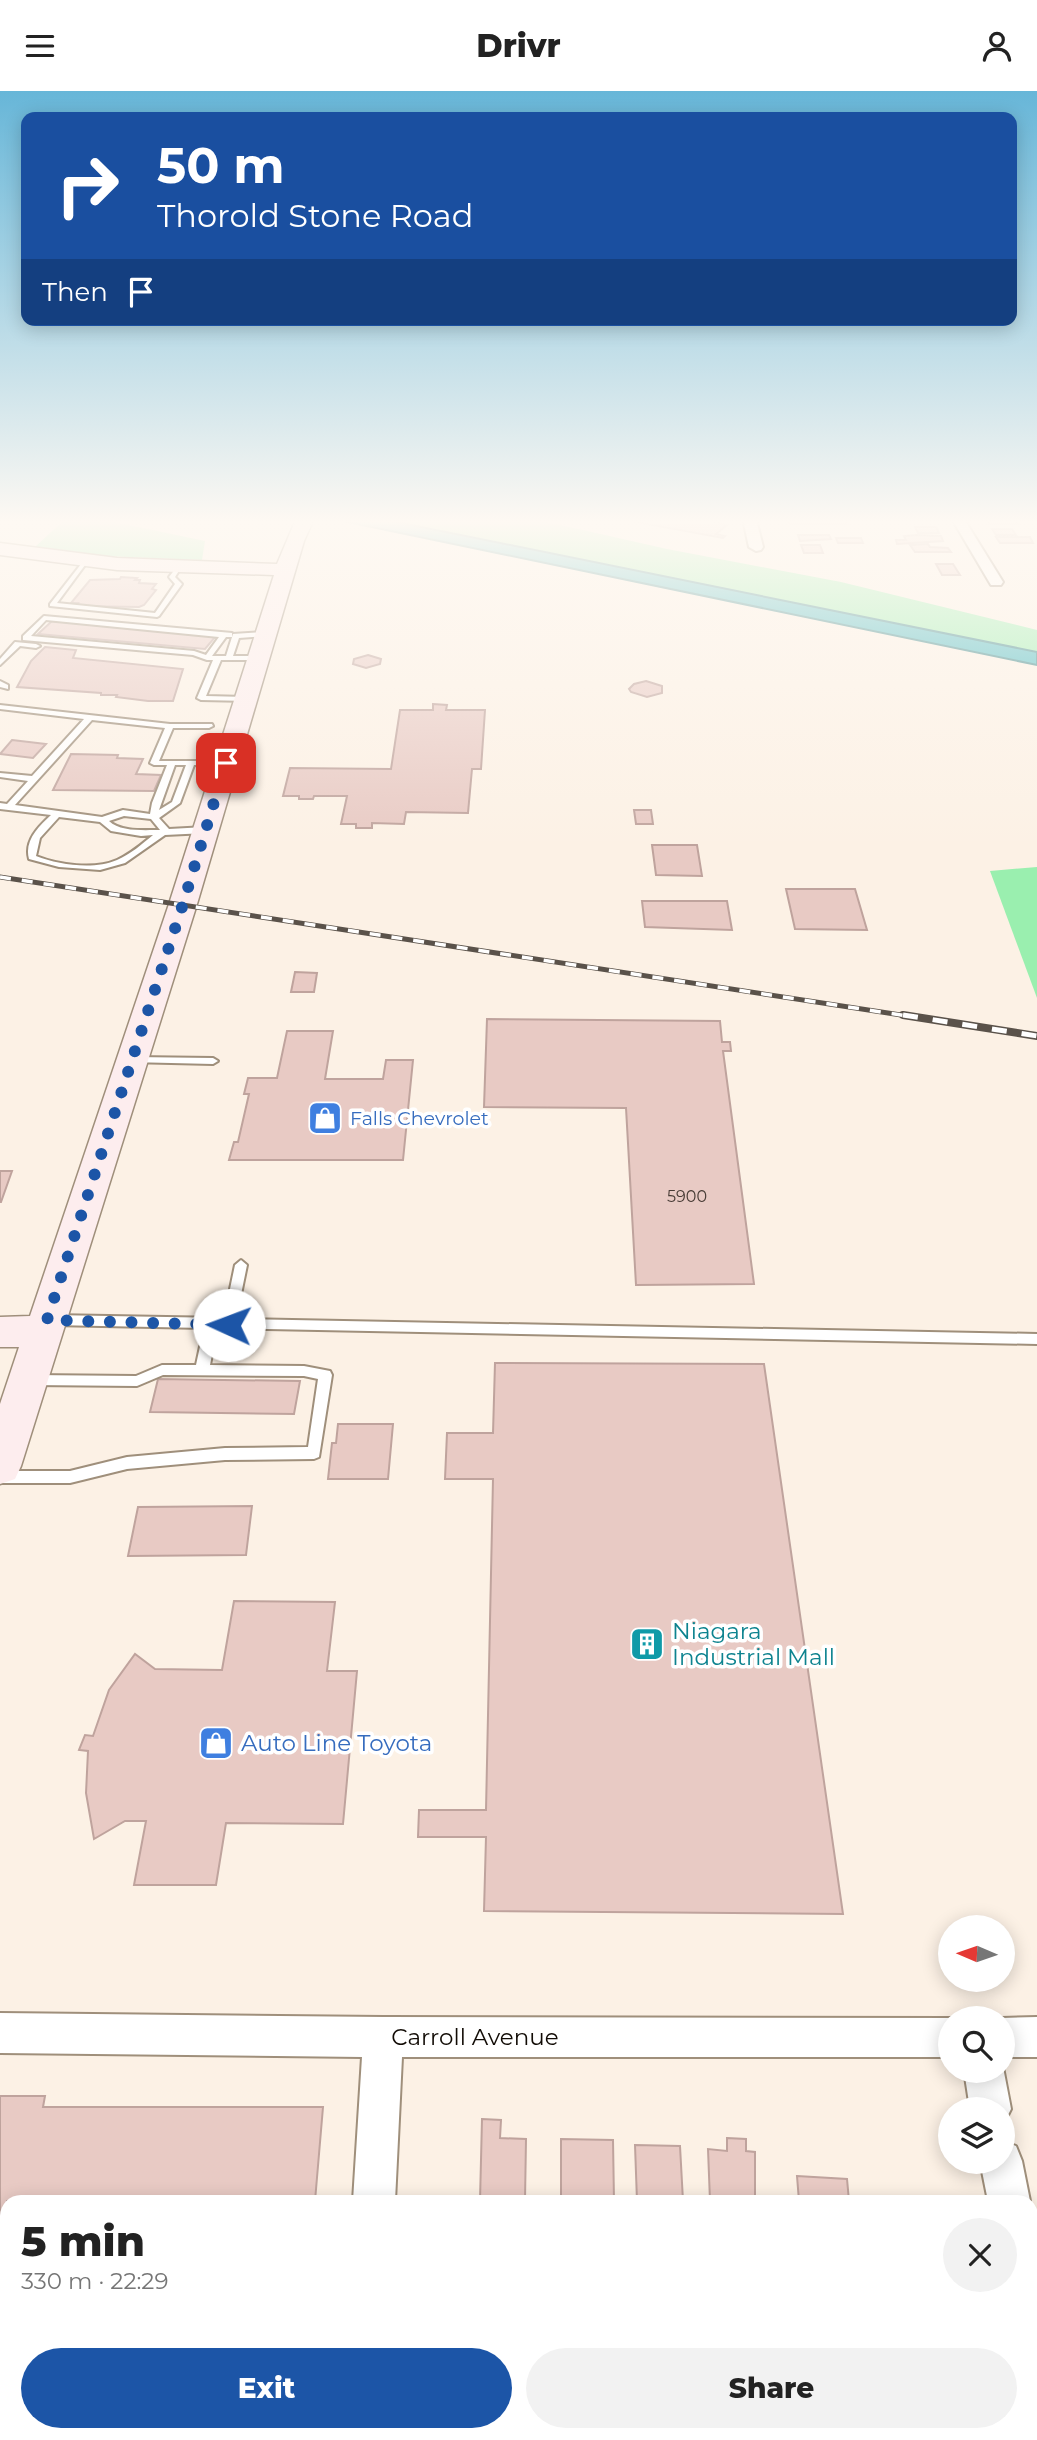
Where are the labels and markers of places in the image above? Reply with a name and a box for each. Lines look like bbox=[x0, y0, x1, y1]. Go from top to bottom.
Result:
pin bbox=[196, 733, 256, 793]
shop icon: Falls Chevrolet bbox=[306, 1099, 344, 1137]
place label: Falls Chevrolet bbox=[350, 1107, 489, 1130]
place label: Niagara Industrial Mall bbox=[672, 1617, 835, 1671]
building icon: Niagara Industrial Mall bbox=[628, 1625, 666, 1663]
shop icon: Auto Line Toyota bbox=[197, 1724, 235, 1762]
place label: Auto Line Toyota bbox=[241, 1729, 432, 1757]

